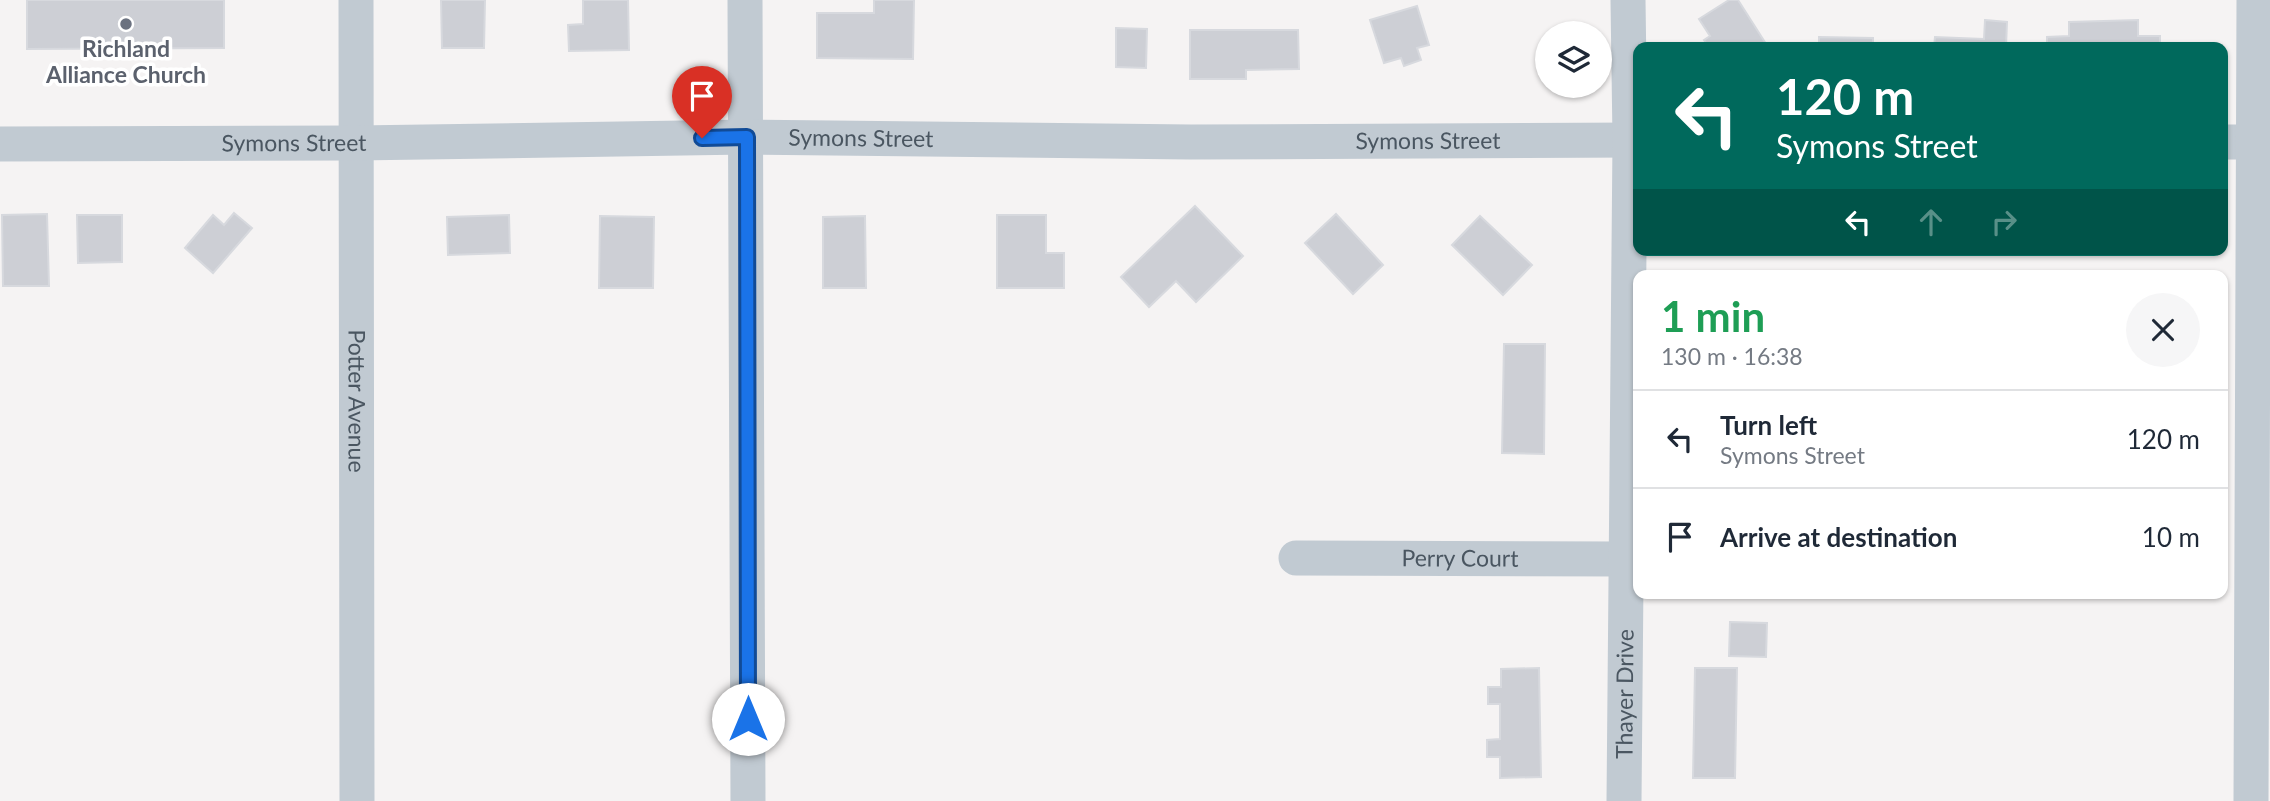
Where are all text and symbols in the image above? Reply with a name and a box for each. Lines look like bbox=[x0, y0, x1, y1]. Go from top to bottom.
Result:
marker: Richland Alliance Church bbox=[118, 16, 134, 32]
map controls bbox=[1535, 21, 1612, 98]
button: layers bbox=[1535, 21, 1612, 98]
place label: Richland Alliance Church bbox=[45, 34, 206, 88]
pin bbox=[672, 66, 732, 138]
text: 120 m bbox=[1776, 67, 1914, 125]
icon: left bbox=[1661, 70, 1752, 161]
icon: arrive bbox=[683, 77, 721, 115]
street label: Symons Street bbox=[788, 122, 934, 152]
street label: Symons Street bbox=[1355, 126, 1501, 154]
text: Symons Street bbox=[1776, 126, 1978, 165]
street label: Symons Street bbox=[221, 128, 367, 156]
icon: left bbox=[1839, 203, 1877, 241]
icon: ahead bbox=[1912, 203, 1950, 241]
icon: right bbox=[1985, 203, 2023, 241]
text: 1 min bbox=[1661, 291, 1765, 341]
button: close bbox=[2126, 293, 2200, 367]
street label: Potter Avenue bbox=[343, 329, 372, 473]
text: 130 m · 16:38 bbox=[1661, 342, 1803, 370]
text: Turn left bbox=[1720, 409, 1817, 441]
icon: left bbox=[1661, 420, 1699, 458]
text: 120 m bbox=[2127, 423, 2200, 455]
text: Symons Street bbox=[1720, 441, 1865, 469]
icon: arrive bbox=[1661, 518, 1699, 556]
text: Arrive at destination bbox=[1720, 521, 1957, 553]
text: 10 m bbox=[2142, 521, 2200, 553]
street label: Perry Court bbox=[1401, 543, 1519, 572]
street label: Thayer Drive bbox=[1609, 629, 1639, 759]
position arrow bbox=[711, 682, 785, 756]

